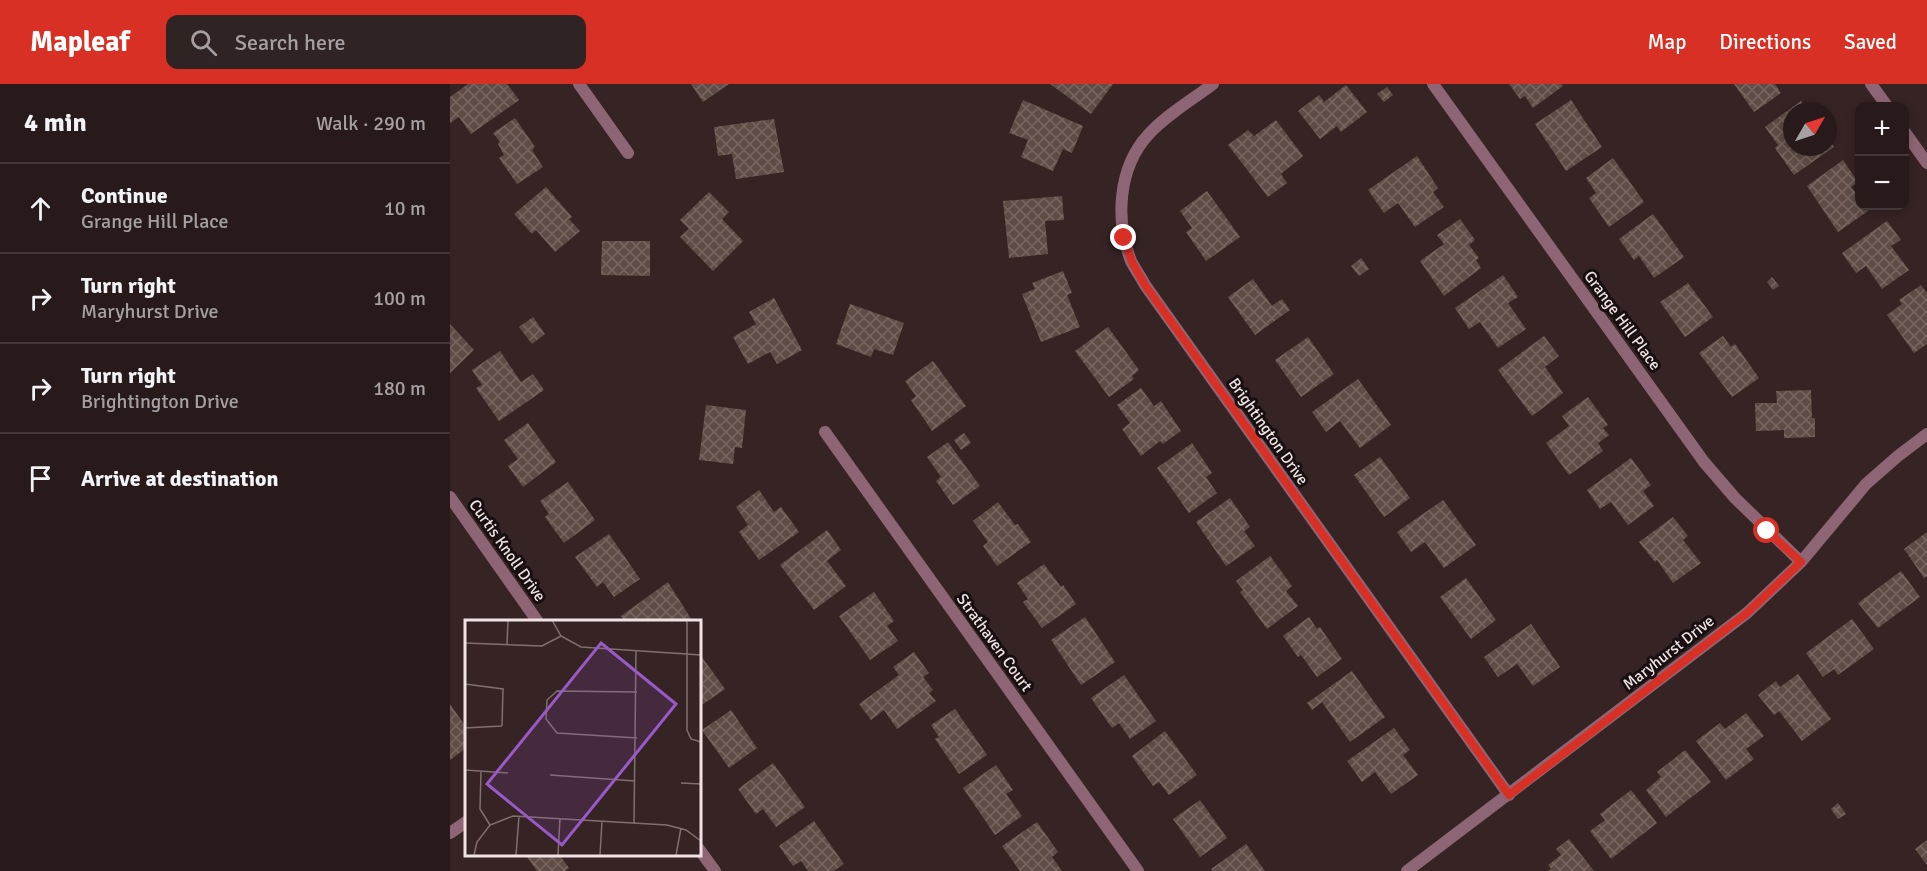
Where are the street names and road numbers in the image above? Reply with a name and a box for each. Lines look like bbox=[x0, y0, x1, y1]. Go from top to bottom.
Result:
street label: Grange Hill Place bbox=[1579, 267, 1665, 374]
street label: Brightington Drive bbox=[1224, 374, 1313, 489]
street label: Curtis Knoll Drive bbox=[465, 496, 550, 606]
street label: Strathaven Court bbox=[952, 590, 1037, 696]
street label: Maryhurst Drive bbox=[1619, 611, 1718, 695]

